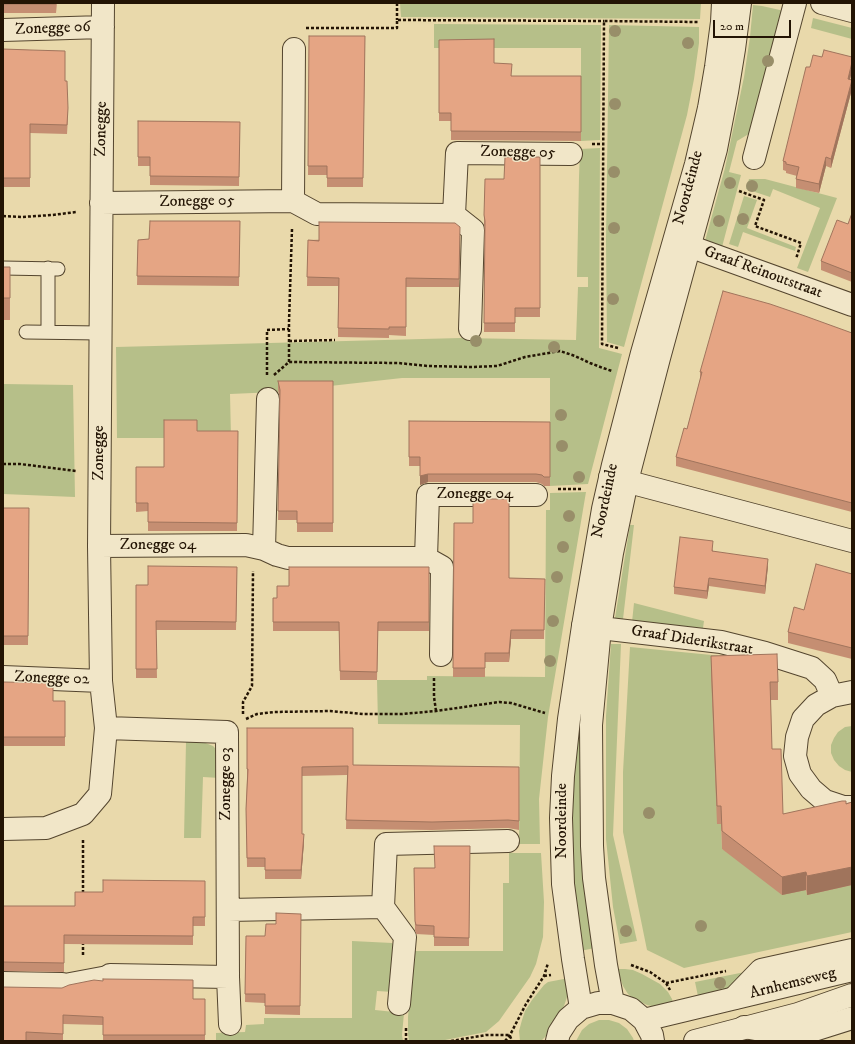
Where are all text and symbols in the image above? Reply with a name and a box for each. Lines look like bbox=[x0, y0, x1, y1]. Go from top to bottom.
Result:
scale bar bbox=[715, 12, 793, 38]
street label: Zonegge 06 bbox=[15, 18, 91, 40]
text: 20 m bbox=[720, 19, 744, 34]
street label: Zonegge bbox=[92, 101, 112, 157]
street label: Zonegge 05 bbox=[480, 143, 556, 163]
street label: Noordeinde bbox=[670, 149, 708, 227]
street label: Zonegge 05 bbox=[159, 192, 235, 212]
street label: Graaf Reinoutstraat bbox=[701, 243, 825, 303]
street label: Zonegge bbox=[90, 425, 110, 481]
street label: Noordeinde bbox=[589, 462, 623, 540]
street label: Zonegge 04 bbox=[437, 485, 513, 505]
street label: Zonegge 04 bbox=[120, 536, 196, 556]
street label: Graaf Diderikstraat bbox=[630, 622, 754, 660]
street label: Zonegge 02 bbox=[14, 668, 90, 690]
street label: Zonegge 03 bbox=[217, 747, 237, 821]
street label: Noordeinde bbox=[553, 783, 573, 859]
street label: Arnhemseweg bbox=[748, 964, 838, 1004]

